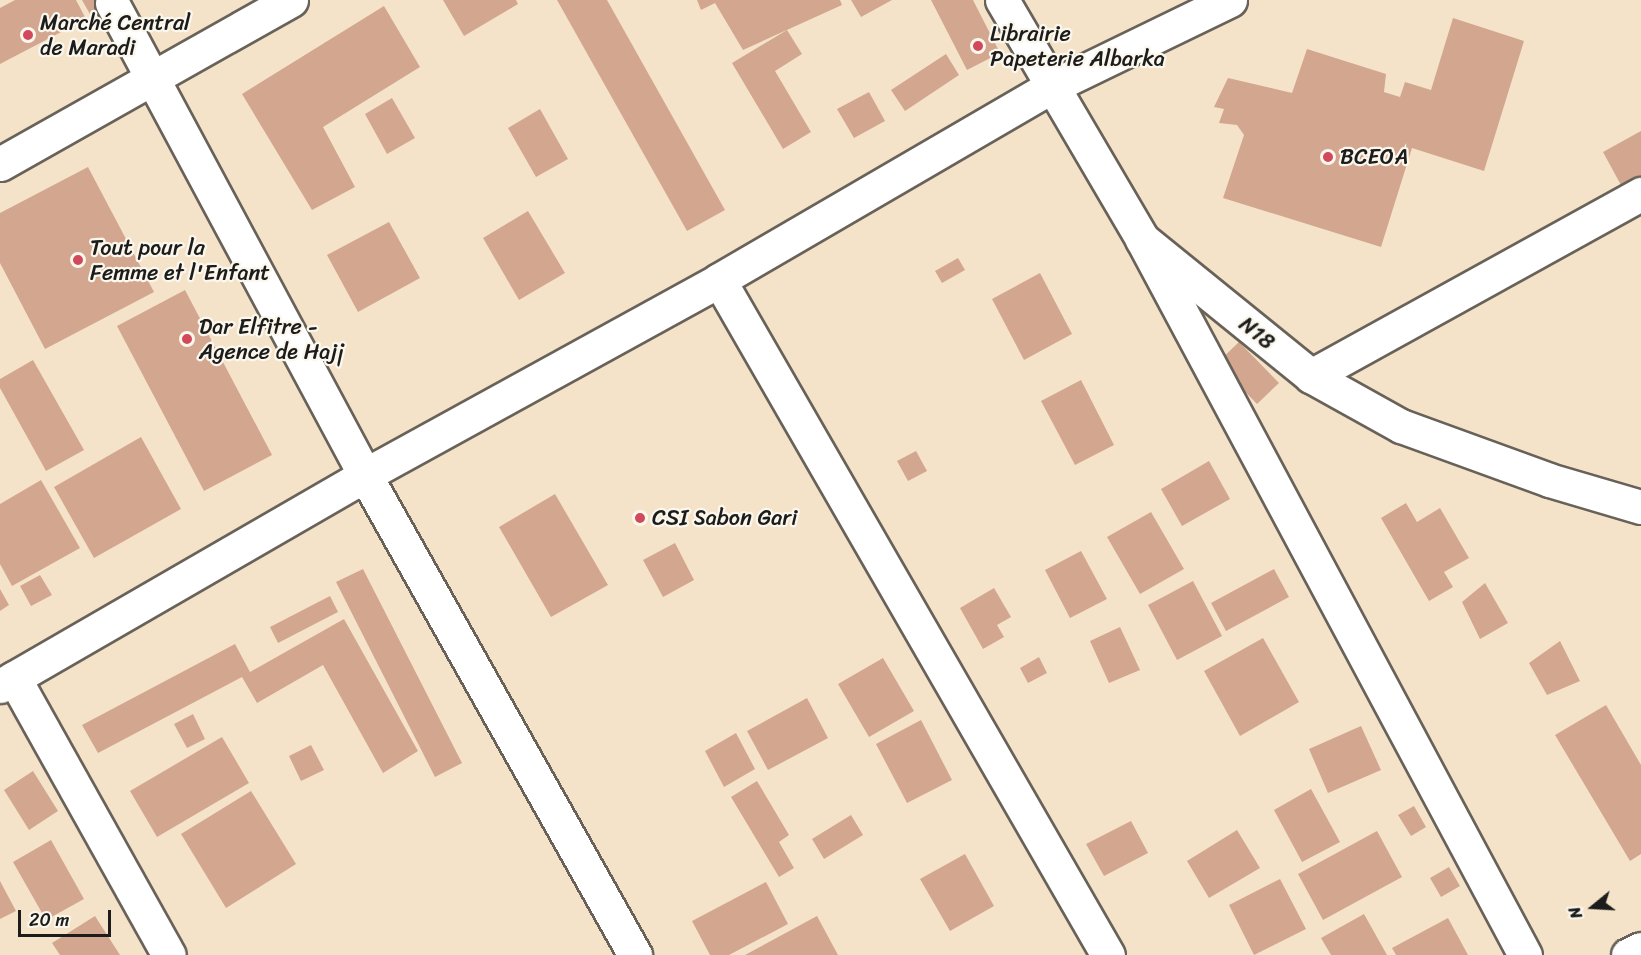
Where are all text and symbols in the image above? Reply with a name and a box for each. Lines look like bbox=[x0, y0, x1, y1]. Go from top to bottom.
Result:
place label: Marché Central de Maradi bbox=[40, 9, 190, 60]
place label: Librairie Papeterie Albarka bbox=[990, 20, 1165, 72]
marker: Marché Central de Maradi bbox=[21, 28, 35, 42]
marker: Librairie Papeterie Albarka bbox=[971, 39, 985, 53]
place label: BCEOA bbox=[1340, 144, 1408, 170]
marker: BCEOA bbox=[1321, 150, 1335, 164]
place label: Tout pour la Femme et l'Enfant bbox=[90, 234, 271, 286]
marker: Tout pour la Femme et l'Enfant bbox=[71, 253, 85, 267]
street label: N18 bbox=[1234, 311, 1280, 355]
place label: Dar Elfitre - Agence de Hajj bbox=[199, 313, 345, 364]
marker: Dar Elfitre - Agence de Hajj bbox=[180, 332, 194, 346]
place label: CSI Sabon Gari bbox=[652, 505, 800, 531]
marker: CSI Sabon Gari bbox=[633, 511, 647, 525]
north arrow bbox=[1563, 877, 1623, 937]
scale bar bbox=[21, 898, 114, 936]
text: N bbox=[1560, 903, 1591, 922]
text: 20 m bbox=[29, 904, 69, 936]

